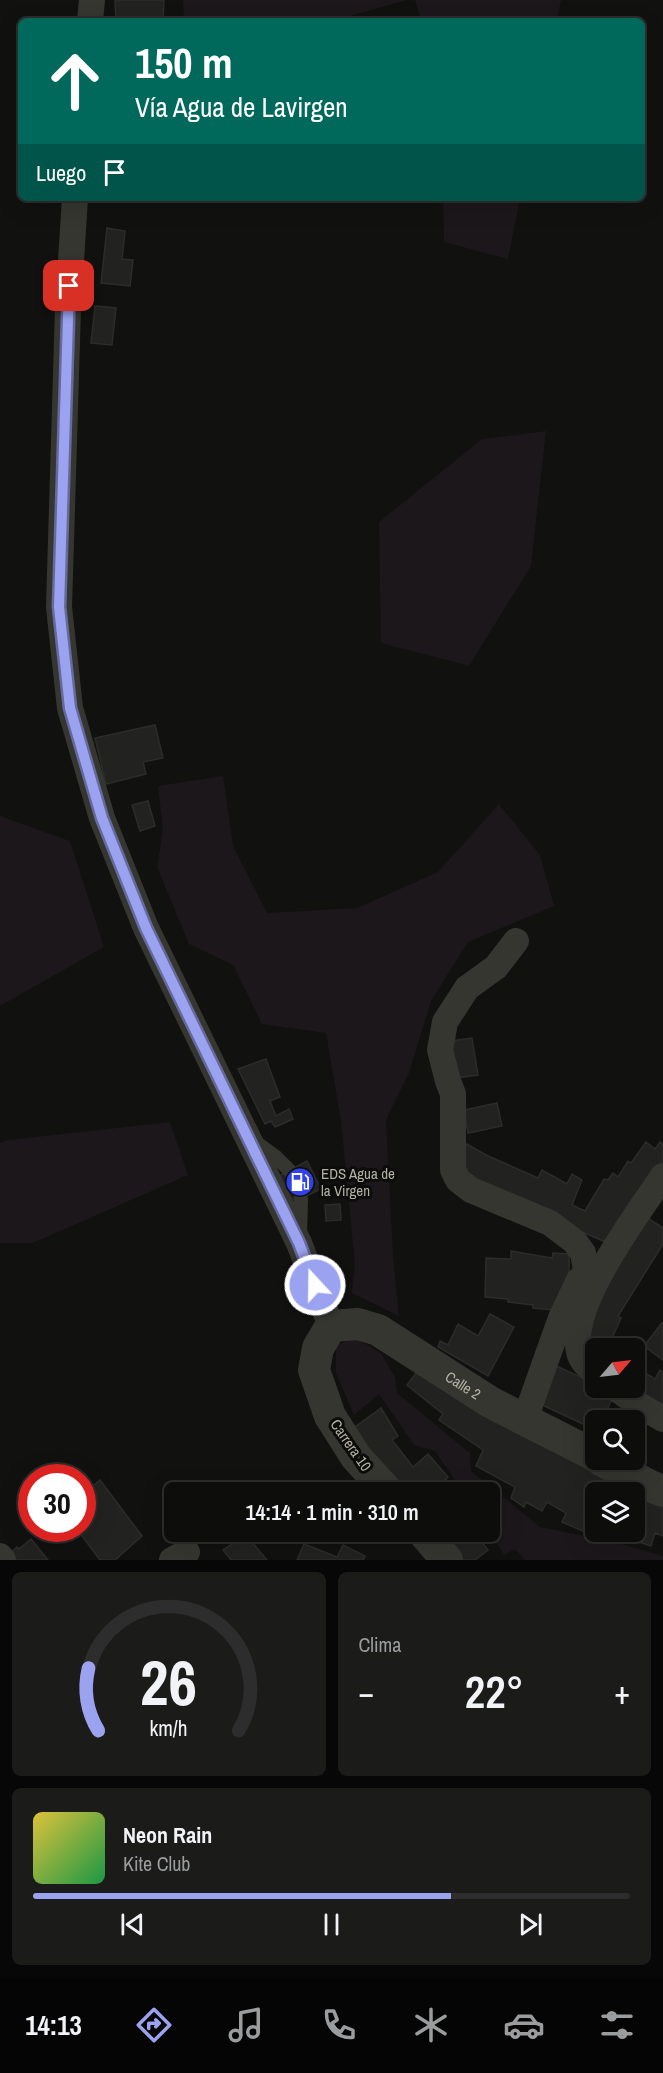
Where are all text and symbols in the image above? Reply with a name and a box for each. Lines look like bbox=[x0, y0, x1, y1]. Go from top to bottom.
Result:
text: 150 m bbox=[135, 35, 233, 91]
icon: ahead bbox=[36, 42, 114, 120]
text: Vía Agua de Lavirgen bbox=[135, 89, 348, 125]
icon: arrive bbox=[98, 156, 131, 189]
text: Luego bbox=[36, 158, 86, 188]
pin bbox=[43, 260, 94, 311]
icon: arrive bbox=[52, 269, 85, 302]
place label: EDS Agua de la Virgen bbox=[321, 1163, 395, 1201]
fuel station icon: EDS Agua de la Virgen bbox=[284, 1166, 316, 1198]
position arrow bbox=[283, 1253, 347, 1317]
north arrow bbox=[585, 1338, 645, 1398]
map controls bbox=[585, 1338, 645, 1542]
street label: Calle 2 bbox=[442, 1366, 485, 1404]
button: search bbox=[585, 1410, 645, 1470]
street label: Carrera 10 bbox=[326, 1415, 377, 1475]
speed limit sign: 30 bbox=[18, 1464, 96, 1542]
button: layers bbox=[585, 1482, 645, 1542]
text: 14:14 · 1 min · 310 m bbox=[245, 1497, 419, 1527]
text: Clima bbox=[359, 1631, 401, 1658]
text: 26 bbox=[140, 1640, 197, 1724]
text: 22° bbox=[465, 1661, 524, 1722]
text: − bbox=[359, 1670, 374, 1714]
text: + bbox=[614, 1670, 630, 1714]
text: km/h bbox=[150, 1714, 188, 1743]
text: Neon Rain bbox=[123, 1820, 212, 1850]
text: Kite Club bbox=[123, 1850, 190, 1877]
icon: previous bbox=[116, 1908, 149, 1941]
icon: pause bbox=[315, 1908, 348, 1941]
icon: next bbox=[514, 1908, 547, 1941]
icon: directions bbox=[133, 2004, 175, 2046]
icon: music bbox=[225, 2004, 267, 2046]
icon: phone bbox=[318, 2004, 360, 2046]
icon: climate bbox=[410, 2004, 452, 2046]
icon: car bbox=[503, 2004, 545, 2046]
icon: filters bbox=[596, 2004, 638, 2046]
text: 14:13 bbox=[25, 2007, 82, 2043]

